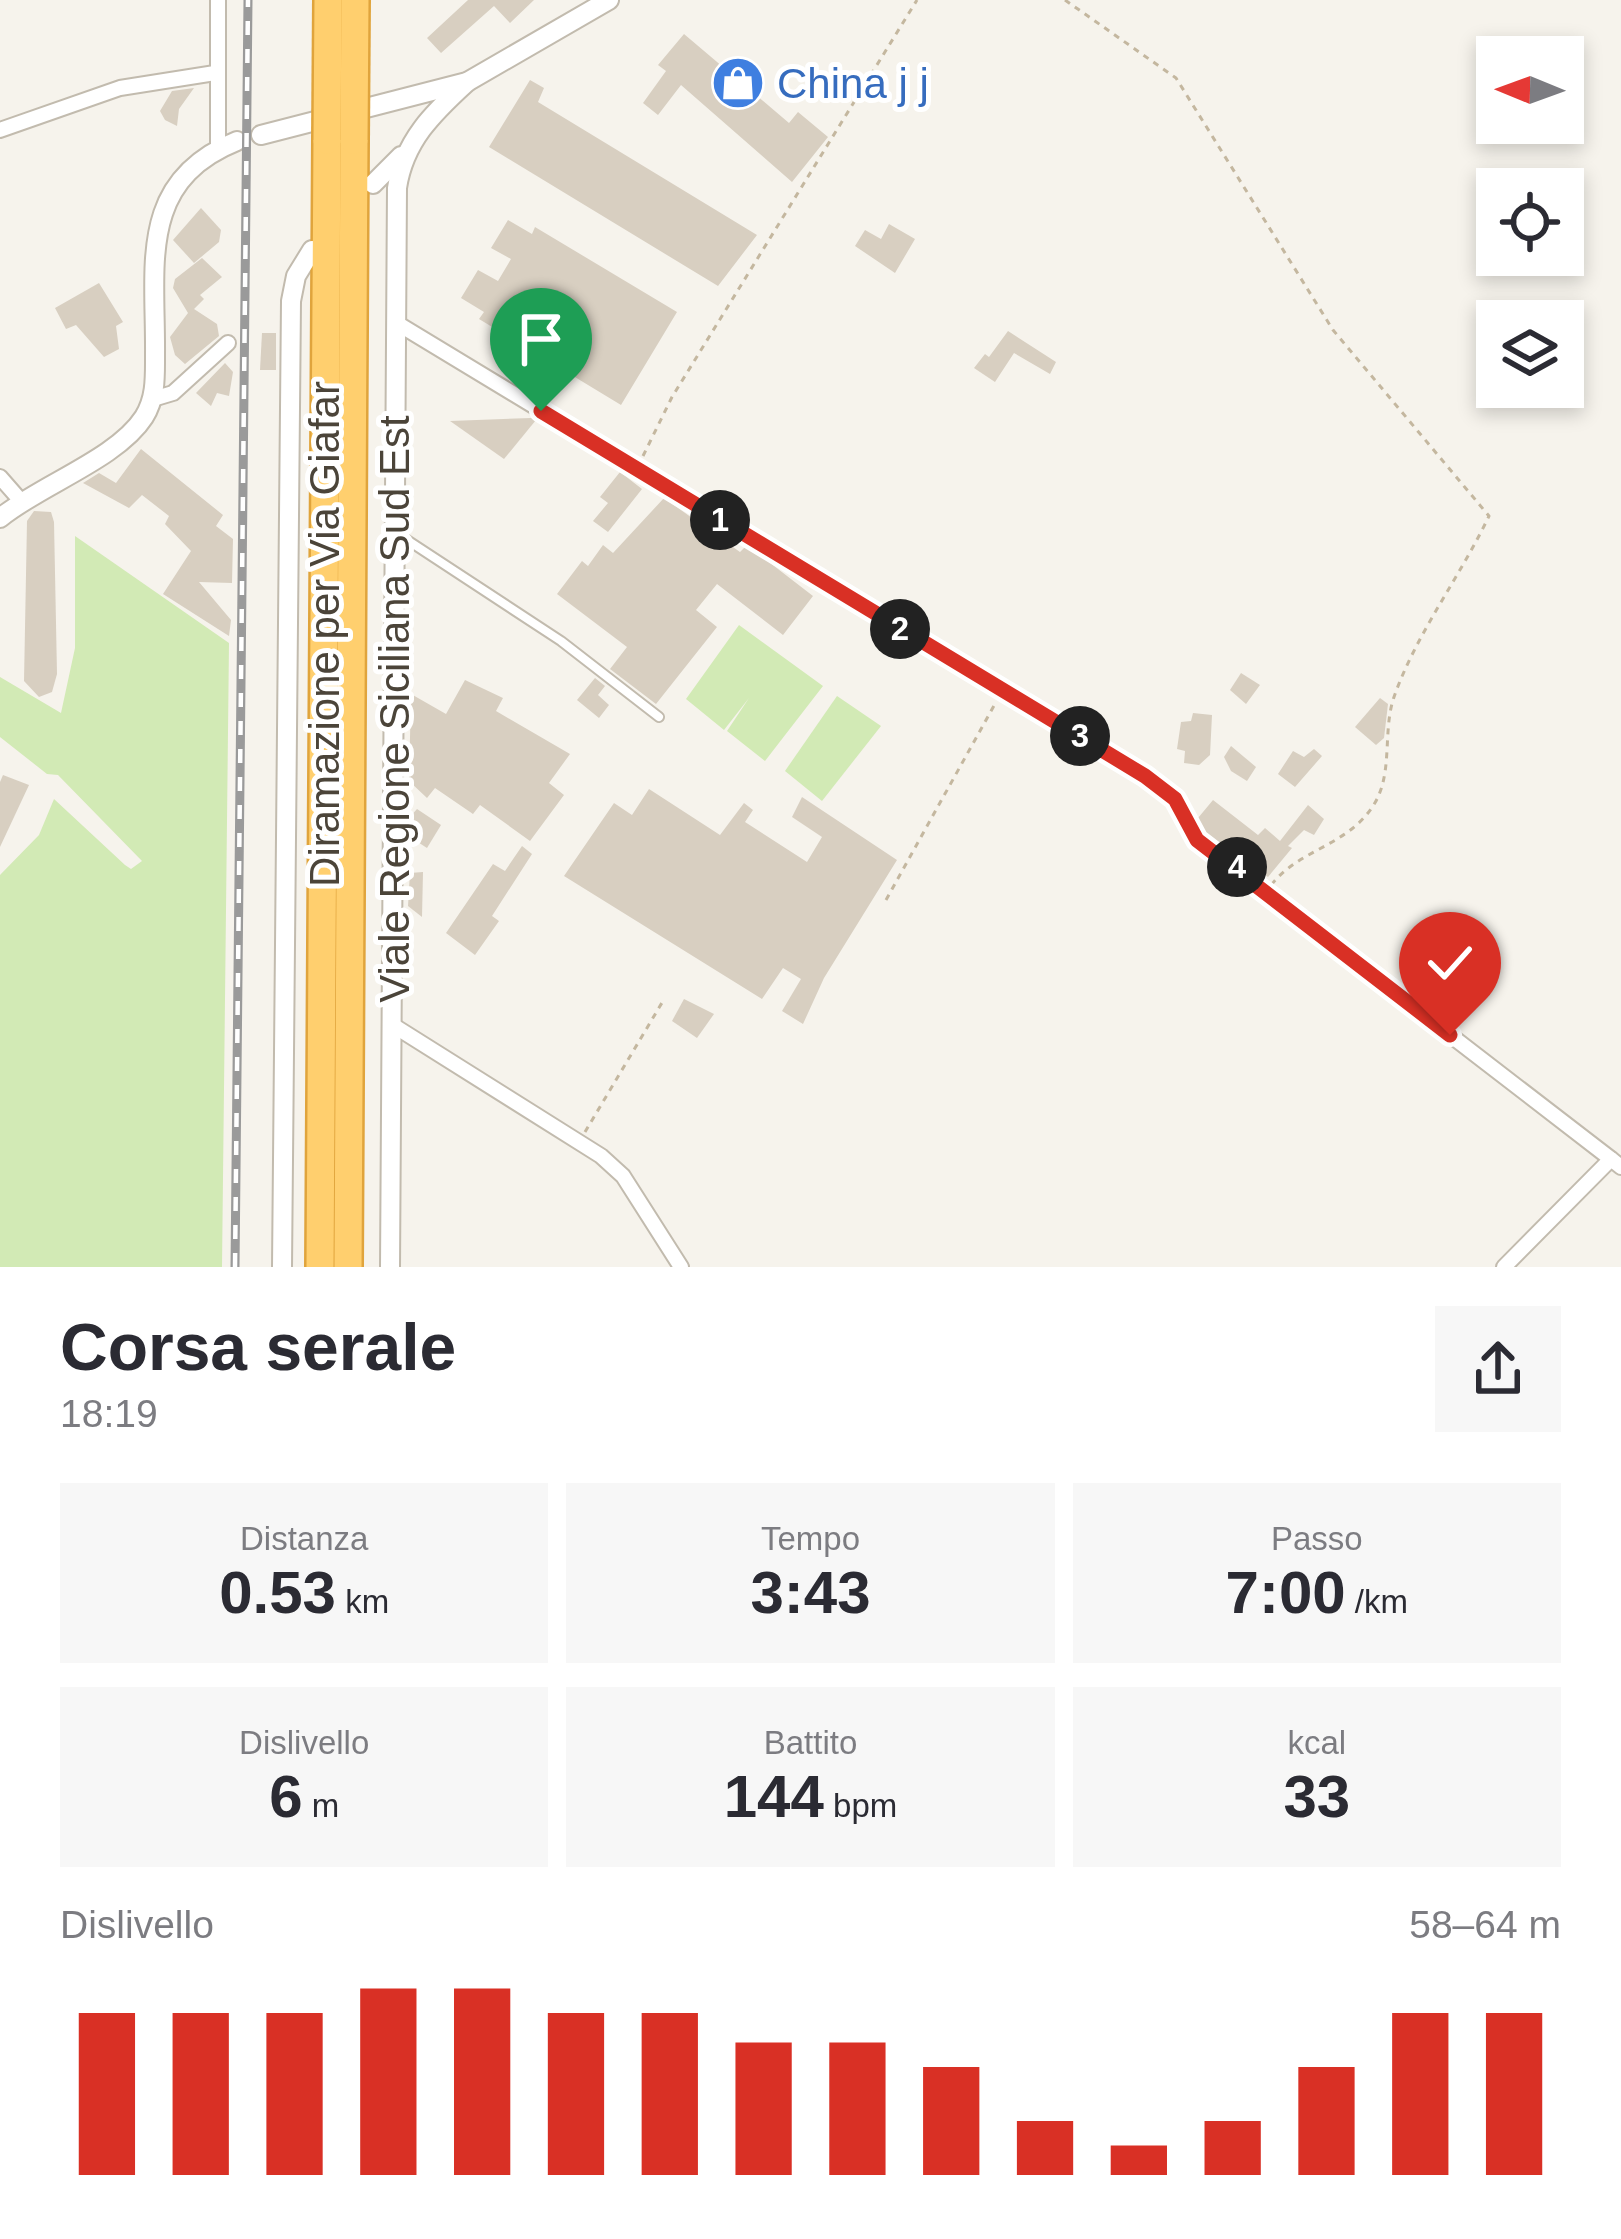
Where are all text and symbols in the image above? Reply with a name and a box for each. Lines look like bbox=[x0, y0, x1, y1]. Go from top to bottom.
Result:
north arrow bbox=[1476, 36, 1584, 144]
map controls bbox=[1476, 36, 1584, 408]
shop icon: China j j bbox=[710, 55, 766, 111]
place label: China j j bbox=[777, 60, 929, 107]
button: locate bbox=[1476, 168, 1584, 276]
pin bbox=[490, 288, 592, 411]
button: layers bbox=[1476, 300, 1584, 408]
icon: arrive bbox=[508, 306, 574, 372]
street label: Diramazione per Via Giafar bbox=[301, 381, 348, 887]
street label: Viale Regione Siciliana Sud Est bbox=[371, 415, 418, 1003]
pin: 1 bbox=[690, 490, 750, 550]
text: 1 bbox=[711, 501, 729, 538]
pin: 2 bbox=[870, 599, 930, 659]
text: 2 bbox=[891, 610, 909, 647]
pin: 3 bbox=[1050, 706, 1110, 766]
text: 3 bbox=[1071, 717, 1089, 754]
pin: 4 bbox=[1207, 837, 1267, 897]
text: 4 bbox=[1228, 848, 1246, 885]
pin bbox=[1399, 912, 1501, 1035]
icon: check bbox=[1417, 930, 1483, 996]
button: share bbox=[1435, 1306, 1561, 1432]
text: Corsa serale bbox=[60, 1310, 456, 1384]
text: 18:19 bbox=[60, 1392, 158, 1435]
text: Distanza bbox=[240, 1520, 368, 1557]
text: Tempo bbox=[761, 1520, 860, 1557]
text: Passo bbox=[1271, 1520, 1363, 1557]
text: 0.53 bbox=[219, 1559, 336, 1626]
text: 3:43 bbox=[750, 1559, 871, 1626]
text: 7:00 bbox=[1226, 1559, 1346, 1626]
text: km bbox=[336, 1583, 389, 1620]
text: /km bbox=[1346, 1583, 1408, 1620]
text: Dislivello bbox=[239, 1724, 369, 1761]
text: Battito bbox=[764, 1724, 857, 1761]
text: kcal bbox=[1287, 1724, 1346, 1761]
text: 6 bbox=[269, 1763, 303, 1830]
text: 144 bbox=[724, 1763, 824, 1830]
text: 33 bbox=[1283, 1763, 1350, 1830]
text: m bbox=[303, 1787, 339, 1824]
text: bpm bbox=[824, 1787, 897, 1824]
text: Dislivello bbox=[60, 1903, 214, 1946]
text: 58–64 m bbox=[1409, 1903, 1561, 1946]

